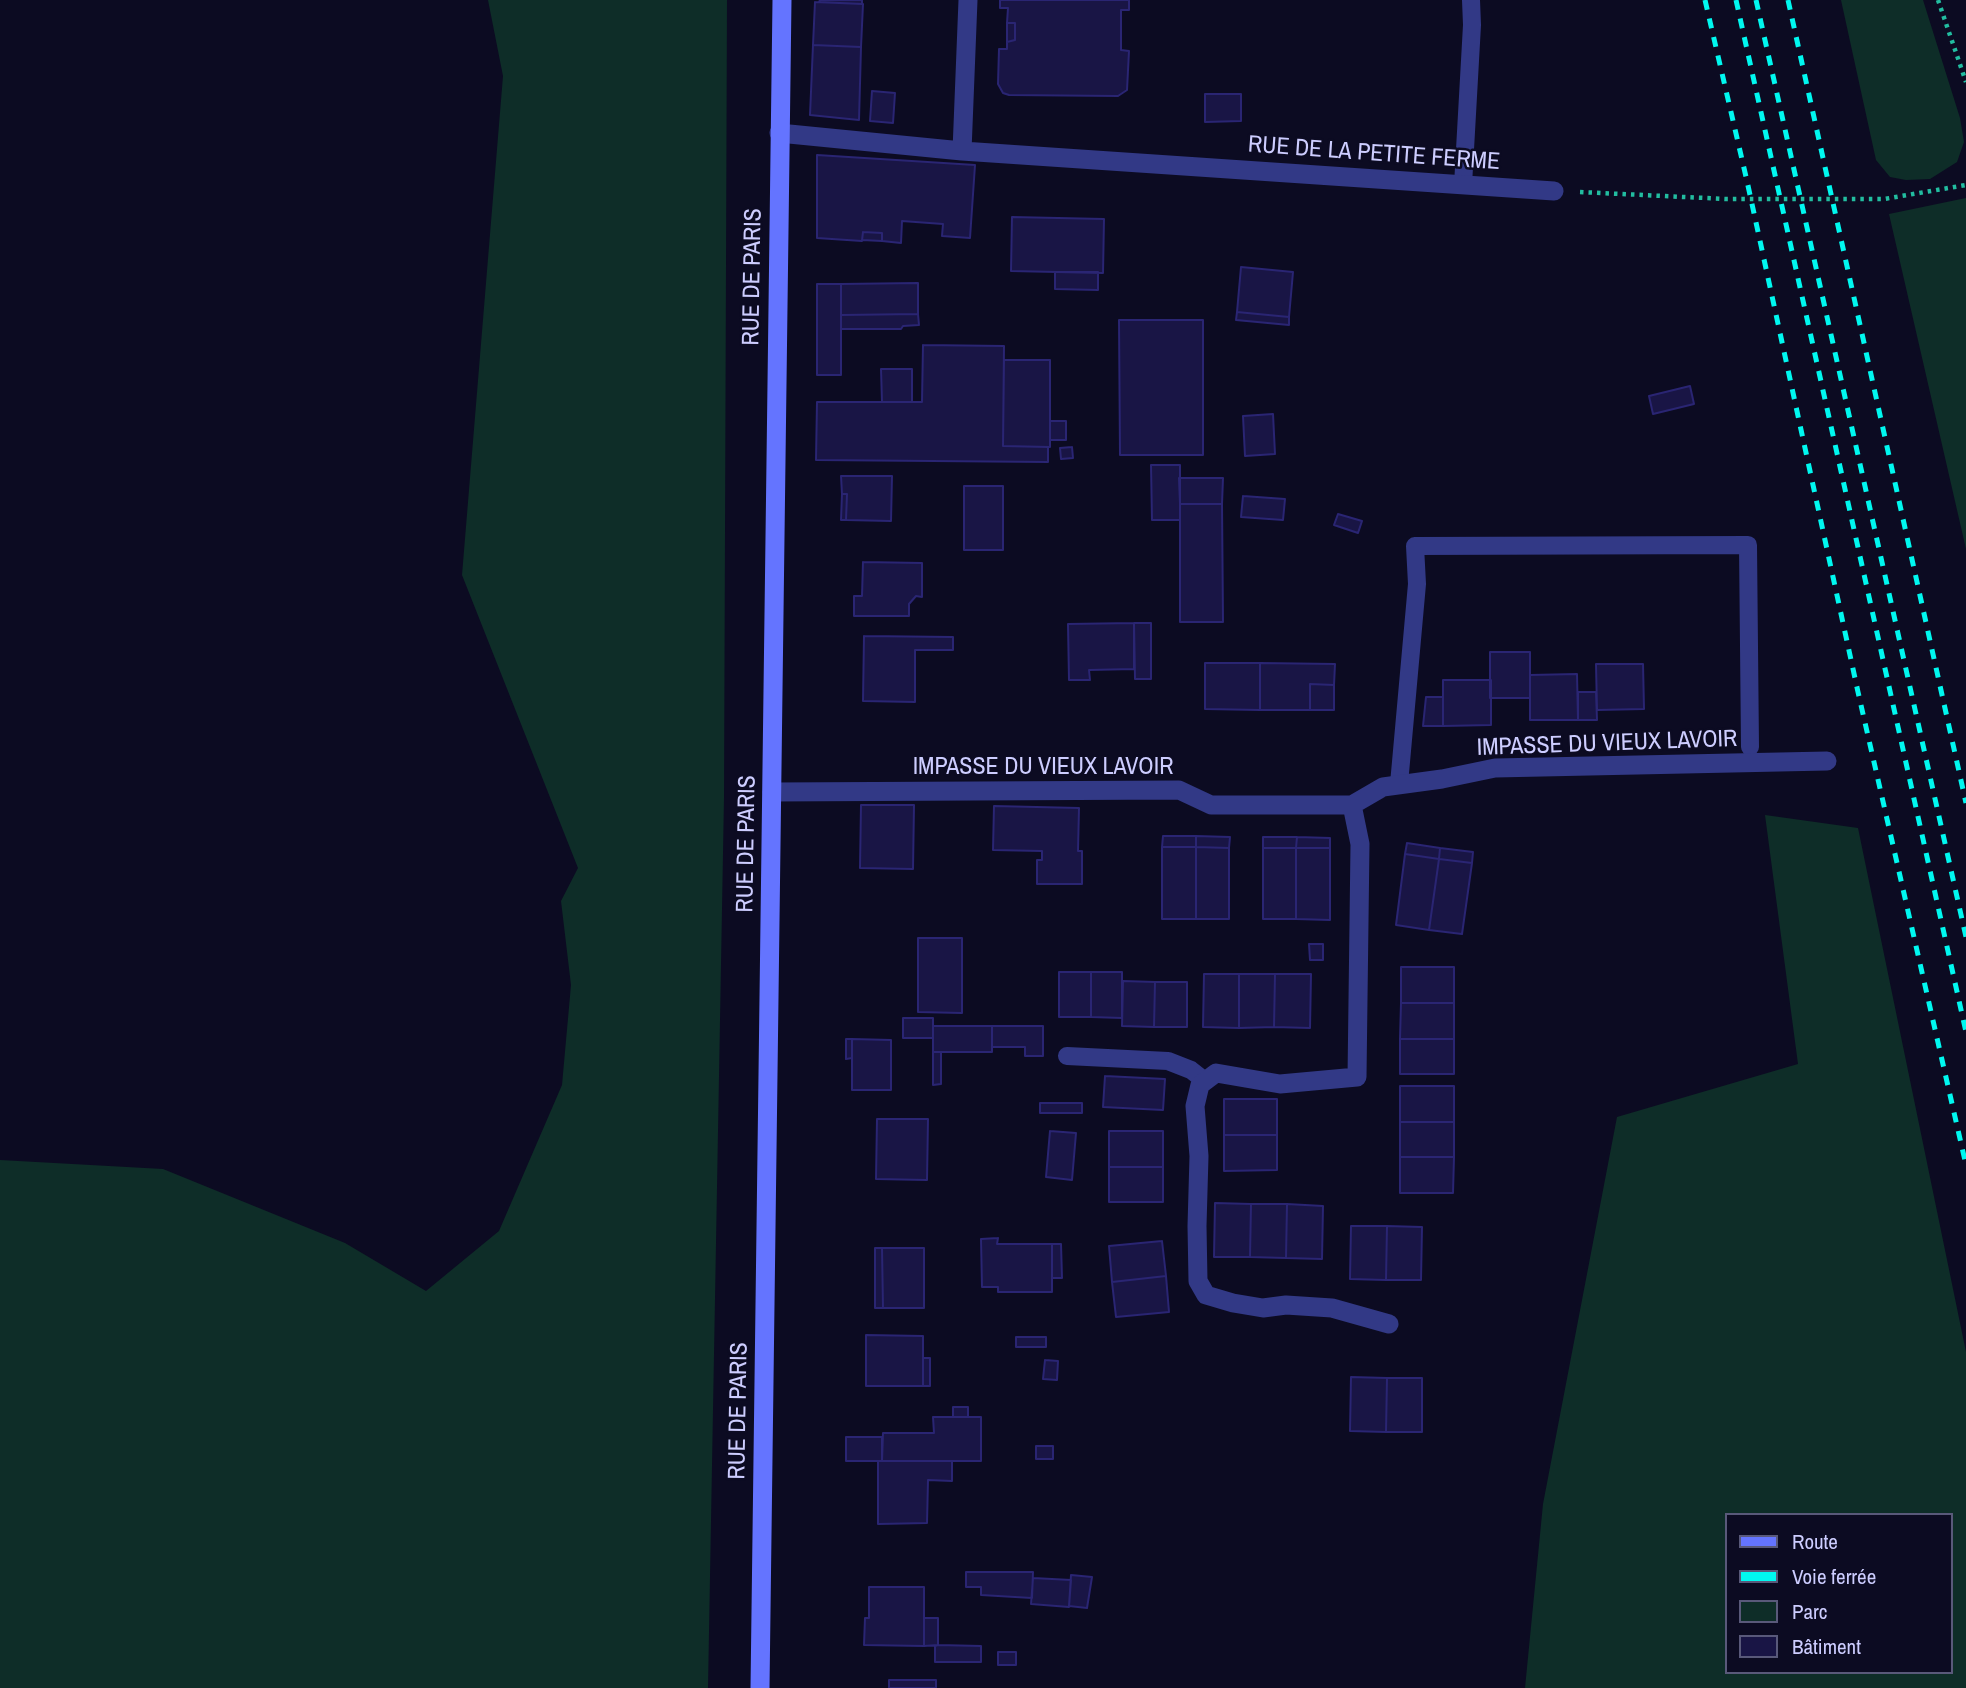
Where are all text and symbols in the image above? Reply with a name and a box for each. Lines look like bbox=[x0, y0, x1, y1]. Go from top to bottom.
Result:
street label: RUE DE LA PETITE FERME bbox=[1247, 131, 1501, 177]
street label: RUE DE PARIS bbox=[737, 208, 769, 346]
street label: IMPASSE DU VIEUX LAVOIR bbox=[1476, 725, 1738, 763]
street label: IMPASSE DU VIEUX LAVOIR bbox=[913, 754, 1173, 782]
street label: RUE DE PARIS bbox=[731, 775, 763, 913]
street label: RUE DE PARIS bbox=[723, 1342, 755, 1480]
legend bbox=[1724, 1513, 1952, 1674]
text: Route bbox=[1792, 1527, 1838, 1556]
text: Voie ferrée bbox=[1792, 1562, 1876, 1591]
text: Parc bbox=[1792, 1597, 1827, 1626]
text: Bâtiment bbox=[1792, 1632, 1861, 1661]

